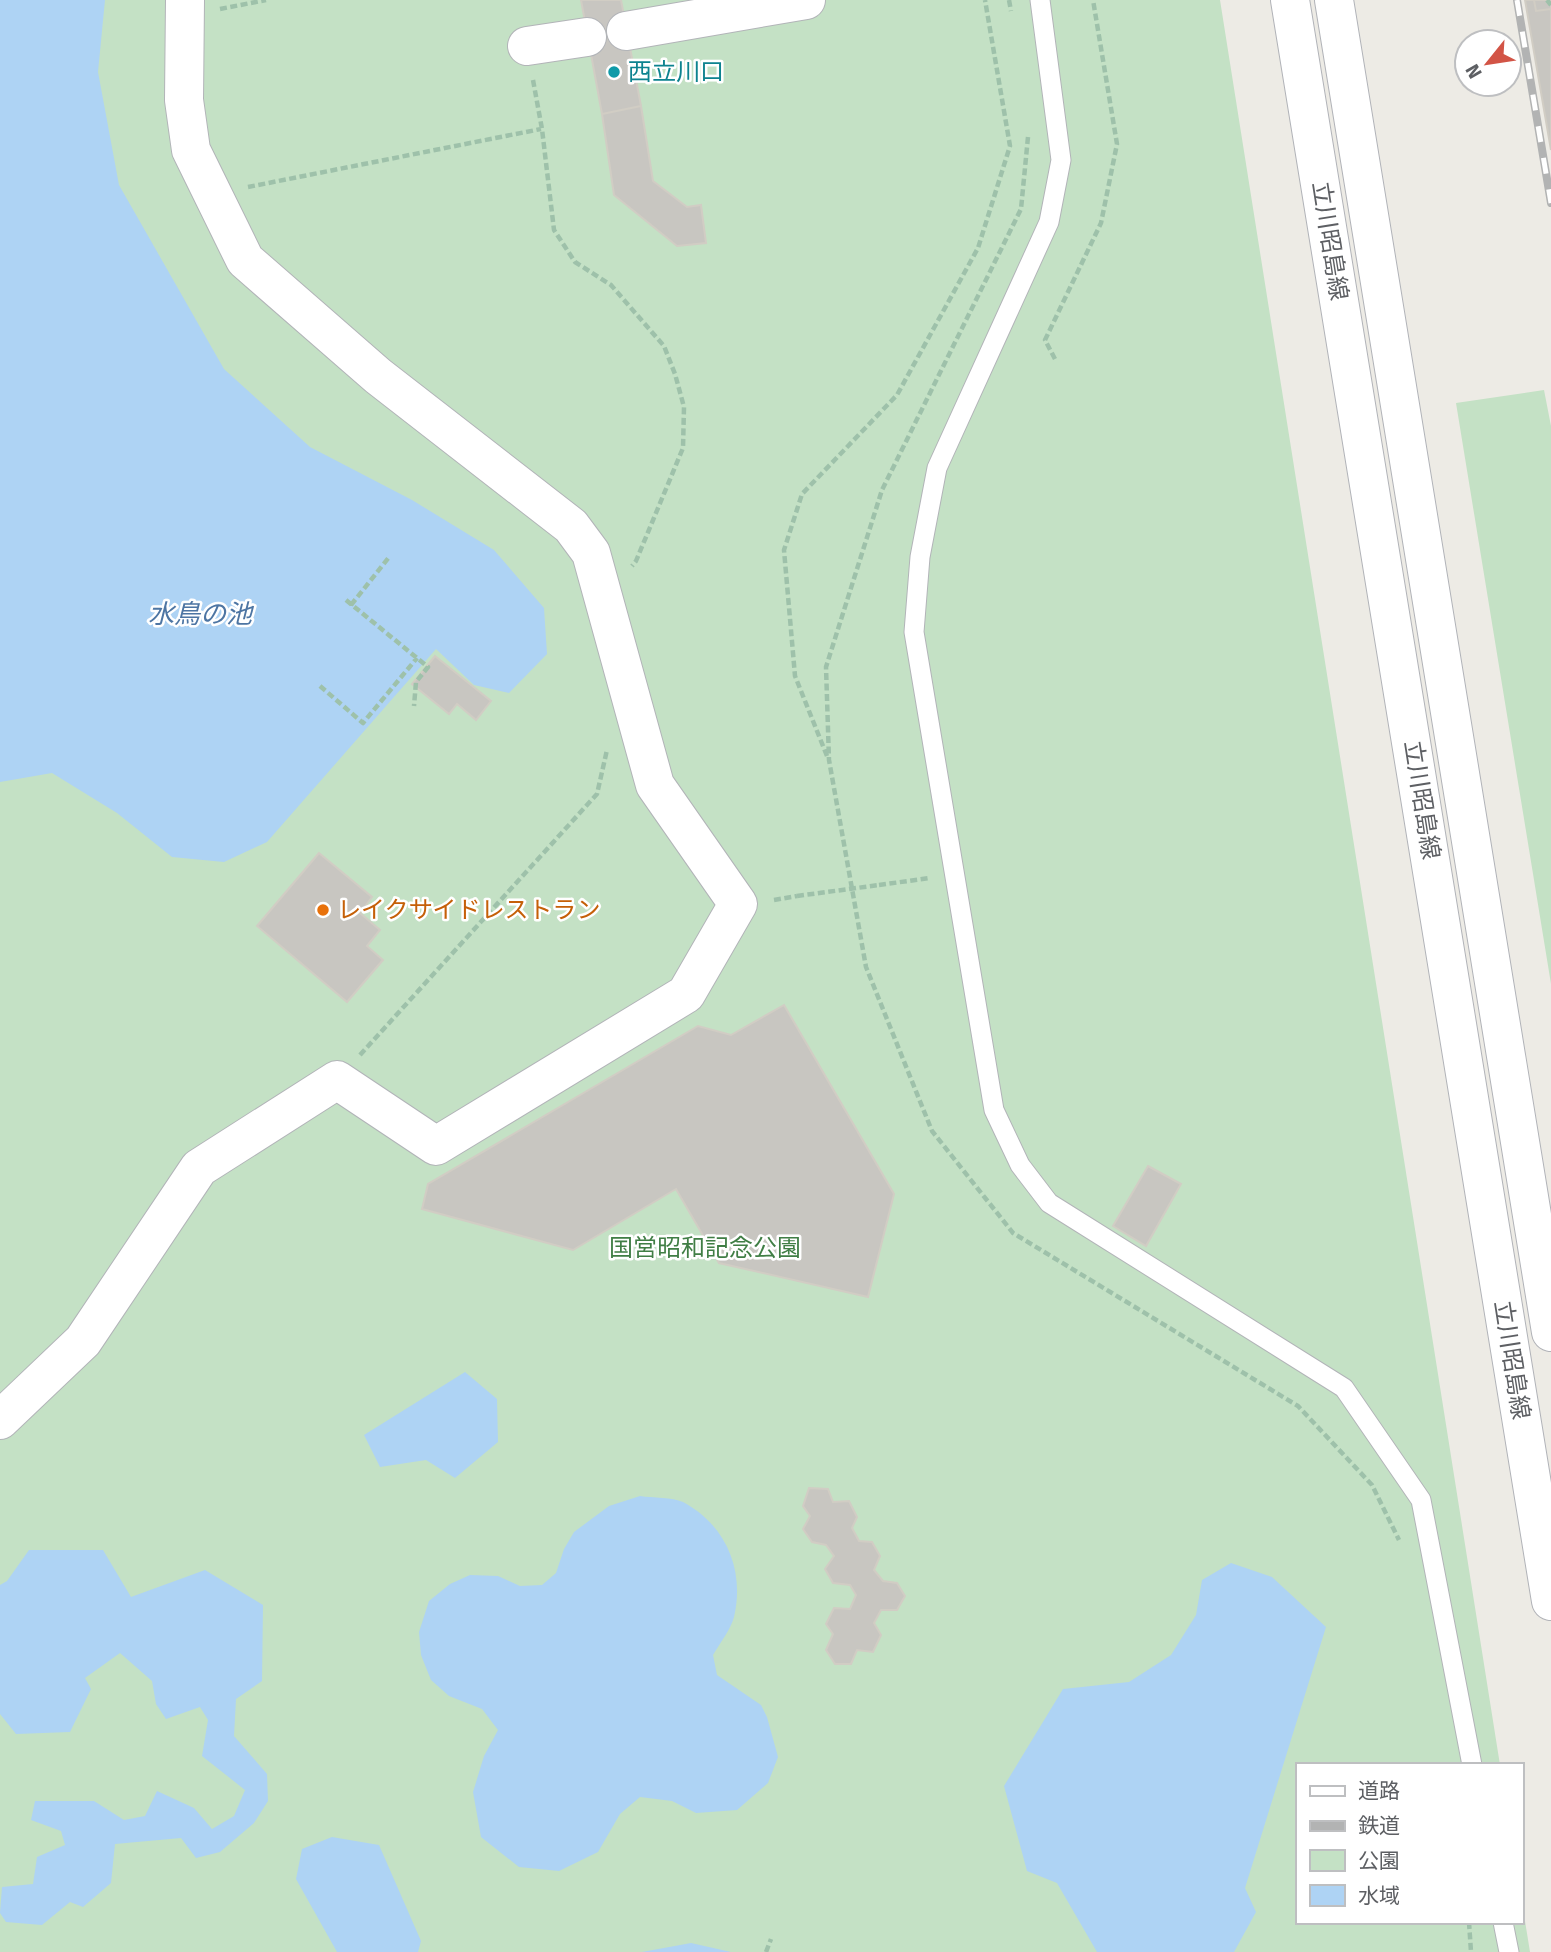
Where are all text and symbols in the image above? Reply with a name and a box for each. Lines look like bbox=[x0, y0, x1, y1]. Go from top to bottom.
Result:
north arrow bbox=[1453, 28, 1523, 98]
place label: 西立川口 bbox=[628, 58, 724, 86]
text: N bbox=[1461, 60, 1487, 82]
marker: 西立川口 bbox=[606, 64, 622, 80]
street label: 立川昭島線 bbox=[1307, 180, 1353, 302]
water label: 水鳥の池 bbox=[148, 599, 255, 630]
street label: 立川昭島線 bbox=[1399, 739, 1445, 861]
place label: レイクサイドレストラン bbox=[337, 896, 601, 924]
marker: レイクサイドレストラン bbox=[315, 902, 331, 918]
park label: 国営昭和記念公園 bbox=[609, 1234, 801, 1262]
street label: 立川昭島線 bbox=[1489, 1299, 1535, 1421]
legend bbox=[1296, 1763, 1523, 1924]
text: 道路 bbox=[1358, 1778, 1400, 1804]
text: 鉄道 bbox=[1358, 1813, 1400, 1839]
text: 公園 bbox=[1358, 1848, 1400, 1874]
text: 水域 bbox=[1358, 1883, 1400, 1909]

